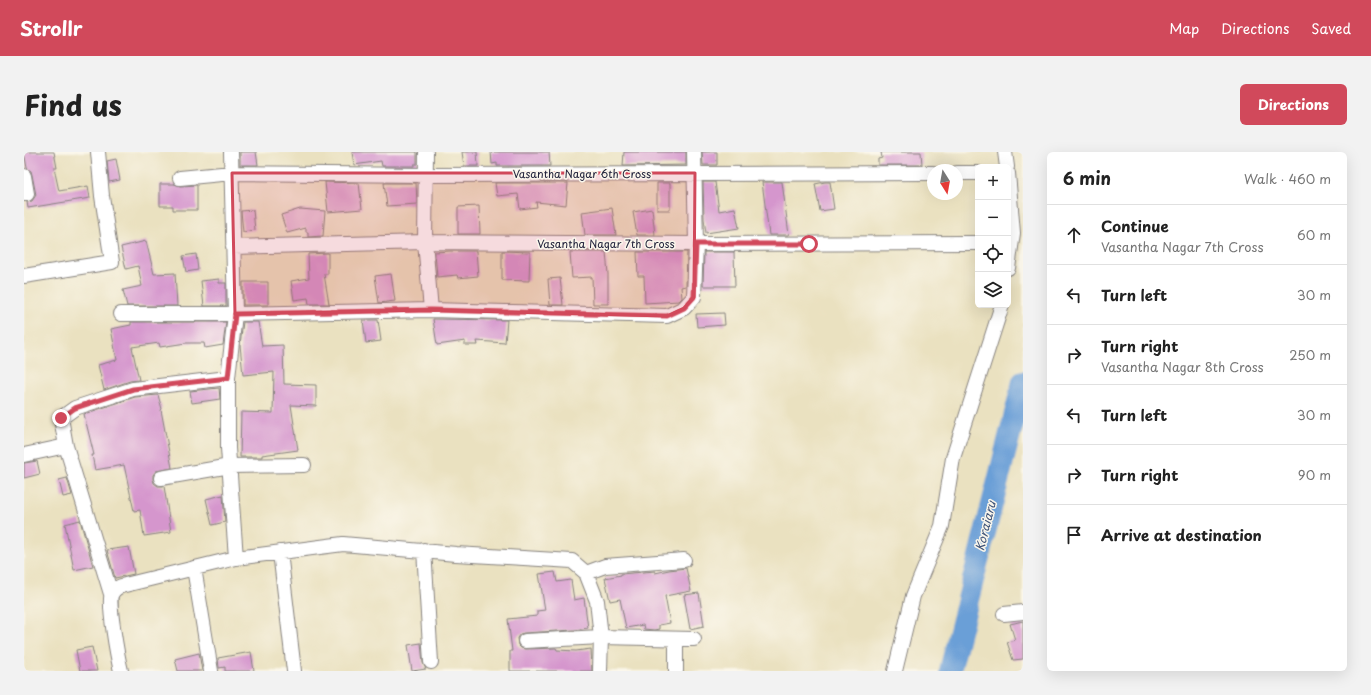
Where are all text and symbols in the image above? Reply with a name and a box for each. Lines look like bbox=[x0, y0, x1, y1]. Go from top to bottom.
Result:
text: Strollr bbox=[20, 14, 83, 42]
text: Map bbox=[1169, 18, 1199, 39]
text: Directions bbox=[1221, 18, 1289, 39]
text: Saved bbox=[1311, 18, 1351, 39]
text: Find us bbox=[24, 83, 122, 126]
button: Directions bbox=[1240, 84, 1347, 125]
north arrow bbox=[927, 164, 963, 200]
map controls bbox=[975, 164, 1011, 308]
button: + bbox=[975, 164, 1011, 200]
street label: Vasantha Nagar 6th Cross bbox=[513, 165, 651, 182]
text: 6 min bbox=[1063, 165, 1111, 191]
text: Walk · 460 m bbox=[1244, 169, 1331, 188]
button: − bbox=[975, 200, 1011, 236]
text: Continue bbox=[1101, 214, 1169, 237]
icon: ahead bbox=[1063, 224, 1085, 246]
text: 60 m bbox=[1297, 225, 1331, 244]
street label: Vasantha Nagar 7th Cross bbox=[537, 235, 675, 252]
route start bbox=[800, 235, 818, 253]
button: locate bbox=[975, 236, 1011, 272]
text: Vasantha Nagar 7th Cross bbox=[1101, 237, 1264, 256]
button: layers bbox=[975, 272, 1011, 308]
text: Turn left bbox=[1101, 283, 1167, 306]
icon: left bbox=[1063, 284, 1085, 306]
text: 30 m bbox=[1297, 285, 1331, 304]
text: Turn right bbox=[1101, 334, 1178, 357]
icon: right bbox=[1063, 344, 1085, 366]
text: 250 m bbox=[1289, 345, 1331, 364]
text: Vasantha Nagar 8th Cross bbox=[1101, 357, 1264, 376]
text: Turn left bbox=[1101, 403, 1167, 426]
icon: left bbox=[1063, 404, 1085, 426]
text: 30 m bbox=[1297, 405, 1331, 424]
route end bbox=[52, 409, 70, 427]
text: Turn right bbox=[1101, 463, 1178, 486]
icon: right bbox=[1063, 464, 1085, 486]
text: 90 m bbox=[1298, 465, 1331, 484]
water label: Koraiaru bbox=[970, 498, 1000, 552]
text: Arrive at destination bbox=[1101, 523, 1262, 546]
icon: arrive bbox=[1063, 524, 1085, 546]

